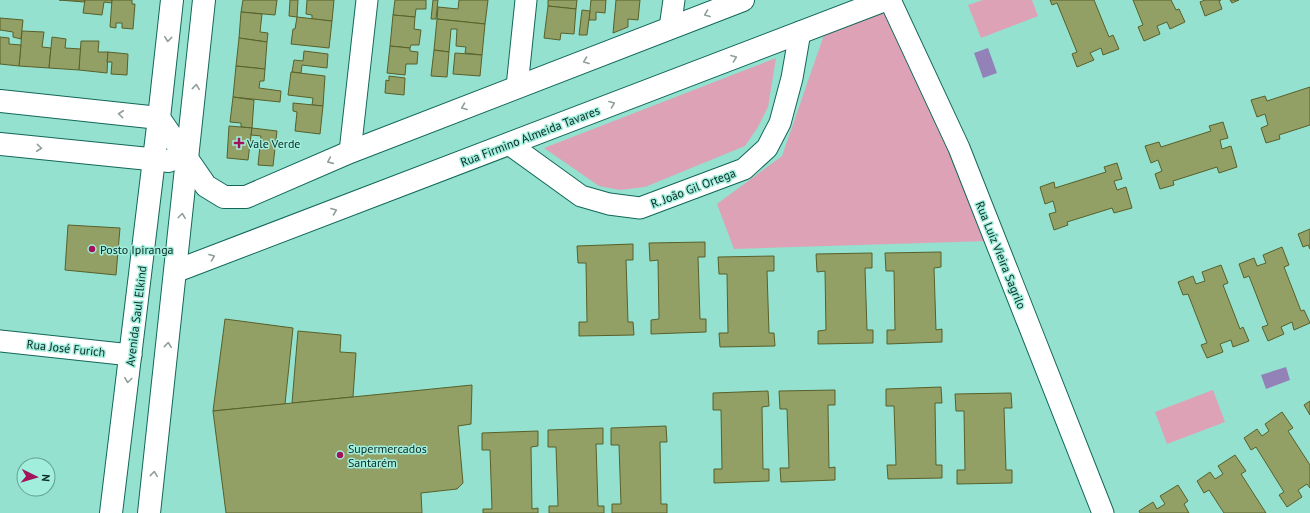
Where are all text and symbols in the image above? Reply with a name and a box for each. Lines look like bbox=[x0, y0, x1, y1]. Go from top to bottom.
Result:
one-way arrow bbox=[703, 10, 710, 18]
one-way arrow bbox=[163, 36, 172, 42]
one-way arrow bbox=[730, 54, 737, 62]
one-way arrow bbox=[582, 56, 589, 64]
one-way arrow bbox=[191, 83, 200, 90]
one-way arrow bbox=[609, 101, 616, 109]
street label: Rua Firmino Almeida Tavares bbox=[458, 102, 602, 170]
one-way arrow bbox=[461, 103, 468, 111]
one-way arrow bbox=[118, 110, 124, 119]
place label: Vale Verde bbox=[246, 136, 300, 151]
marker: Vale Verde bbox=[234, 138, 244, 148]
one-way arrow bbox=[36, 144, 42, 153]
one-way arrow bbox=[327, 156, 335, 164]
street label: R. João Gil Ortega bbox=[648, 165, 738, 211]
street label: Rua Luíz Vieira Sagrilo bbox=[973, 199, 1029, 311]
one-way arrow bbox=[330, 207, 337, 215]
one-way arrow bbox=[177, 213, 186, 219]
place label: Posto Ipiranga bbox=[100, 242, 174, 257]
marker: Posto Ipiranga bbox=[87, 244, 97, 254]
one-way arrow bbox=[209, 254, 216, 262]
street label: Avenida Saul Elkind bbox=[122, 265, 150, 367]
street label: Rua José Furich bbox=[26, 336, 106, 360]
one-way arrow bbox=[163, 342, 172, 348]
one-way arrow bbox=[124, 377, 133, 383]
place label: Supermercados Santarém bbox=[348, 441, 427, 470]
marker: Supermercados Santarém bbox=[335, 450, 345, 460]
north arrow bbox=[16, 457, 56, 497]
one-way arrow bbox=[149, 471, 158, 477]
text: N bbox=[39, 474, 53, 482]

